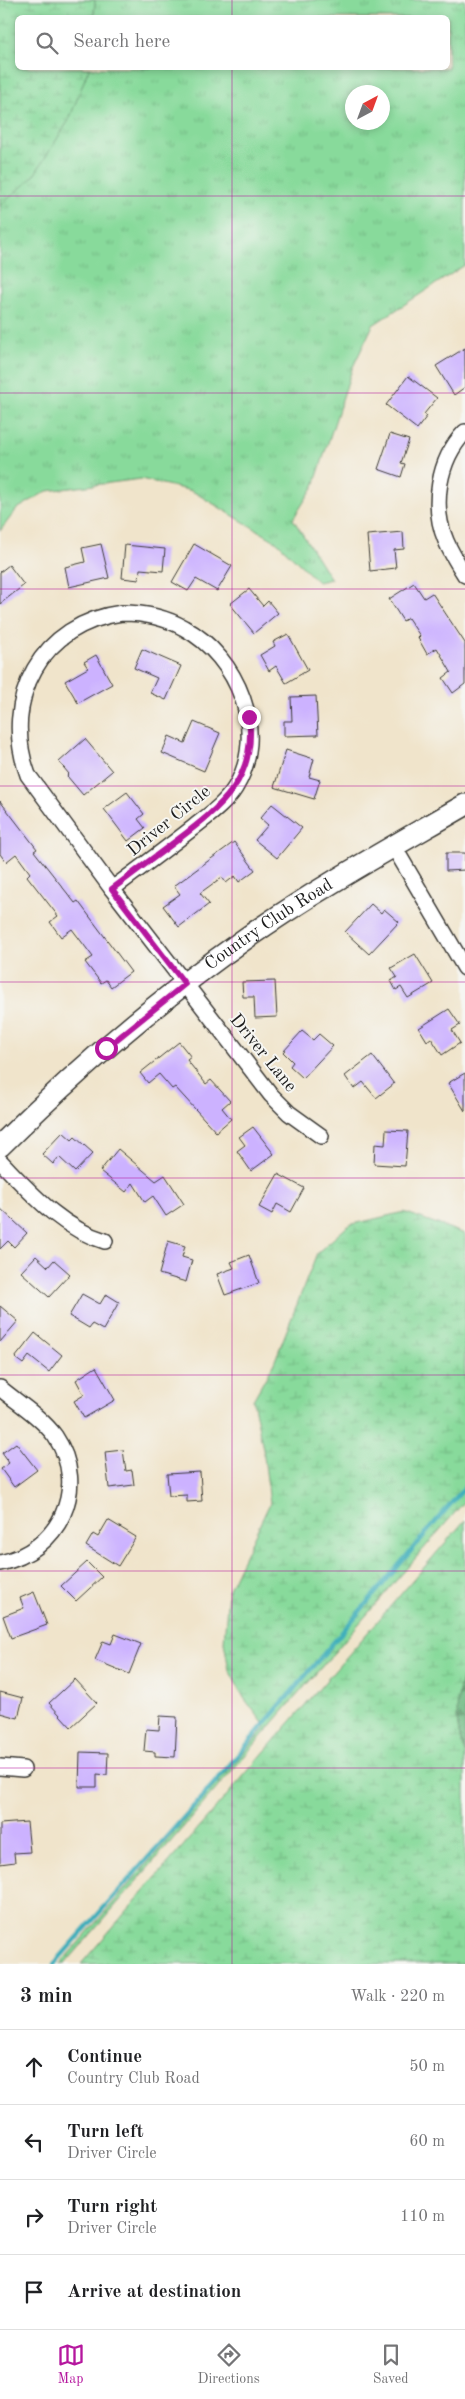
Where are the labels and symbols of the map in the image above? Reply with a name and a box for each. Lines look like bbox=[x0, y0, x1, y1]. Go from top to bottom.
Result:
north arrow bbox=[345, 85, 390, 130]
route end bbox=[238, 706, 261, 729]
street label: Driver Circle bbox=[124, 782, 214, 860]
street label: Country Club Road bbox=[202, 875, 336, 974]
street label: Driver Lane bbox=[226, 1011, 300, 1095]
route start bbox=[95, 1037, 118, 1060]

